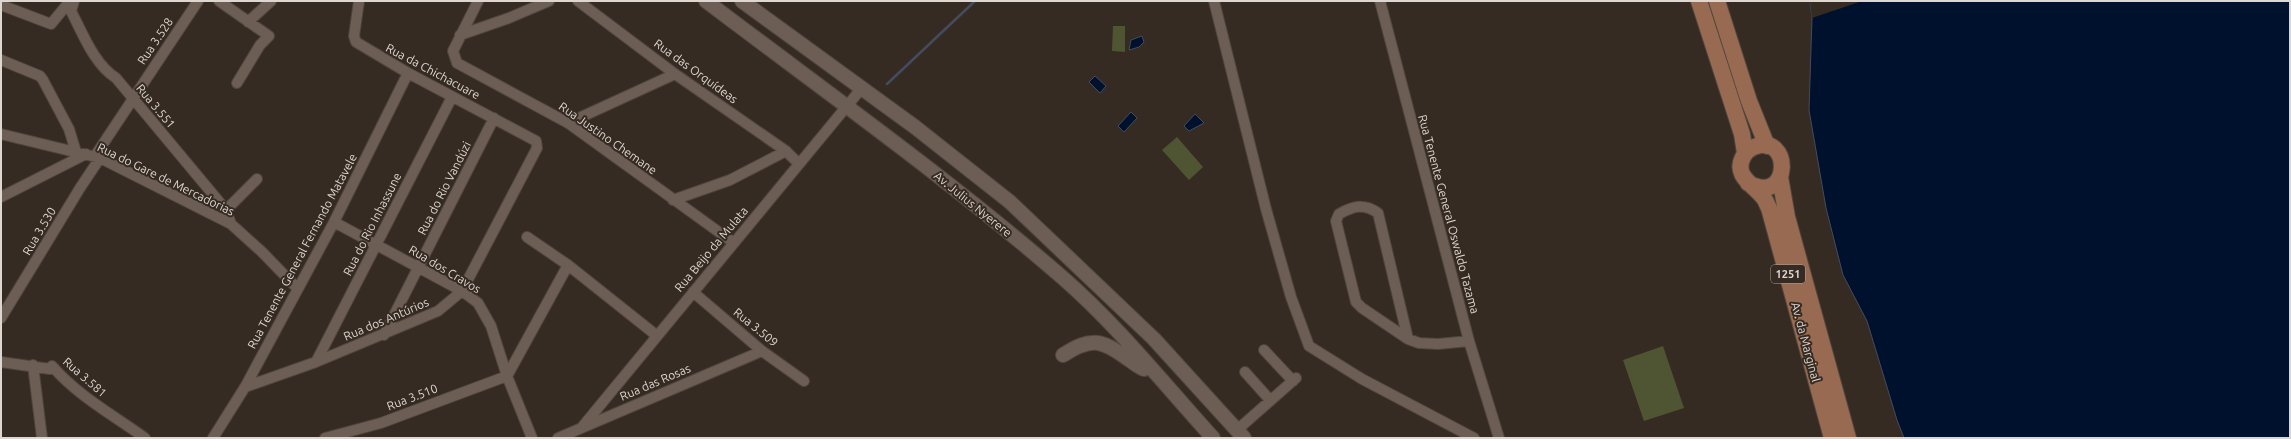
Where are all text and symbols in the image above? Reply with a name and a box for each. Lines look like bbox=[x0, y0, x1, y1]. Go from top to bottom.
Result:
street label: Rua 3.528 bbox=[135, 15, 175, 67]
street label: Rua das Orquídeas bbox=[652, 36, 740, 106]
street label: Rua da Chichacuare bbox=[384, 41, 482, 101]
street label: Rua 3.551 bbox=[134, 81, 178, 131]
street label: Rua Justino Chemane bbox=[557, 99, 659, 177]
street label: Rua Tenente General Oswaldo Tazama bbox=[1416, 113, 1482, 315]
street label: Rua do Rio Vandúzi bbox=[415, 139, 473, 237]
street label: Rua do Gare de Mercadorias bbox=[95, 140, 237, 218]
street label: Rua Tenente General Fernando Matavele bbox=[245, 151, 359, 351]
street label: Av. Julius Nyerere bbox=[932, 169, 1014, 239]
street label: Rua do Rio Inhassune bbox=[340, 170, 404, 278]
street label: Rua Beijo da Mulata bbox=[672, 204, 750, 294]
street label: Rua 3.530 bbox=[20, 205, 58, 257]
street label: Rua dos Cravos bbox=[407, 242, 483, 296]
road number: 1251 bbox=[1771, 265, 1805, 283]
street label: Rua dos Antúrios bbox=[342, 295, 430, 343]
street label: Av. da Marginal bbox=[1789, 301, 1823, 383]
street label: Rua 3.509 bbox=[731, 305, 781, 349]
street label: Rua 3.581 bbox=[61, 355, 109, 399]
street label: Rua das Rosas bbox=[618, 361, 692, 403]
street label: Rua 3.510 bbox=[385, 381, 439, 413]

